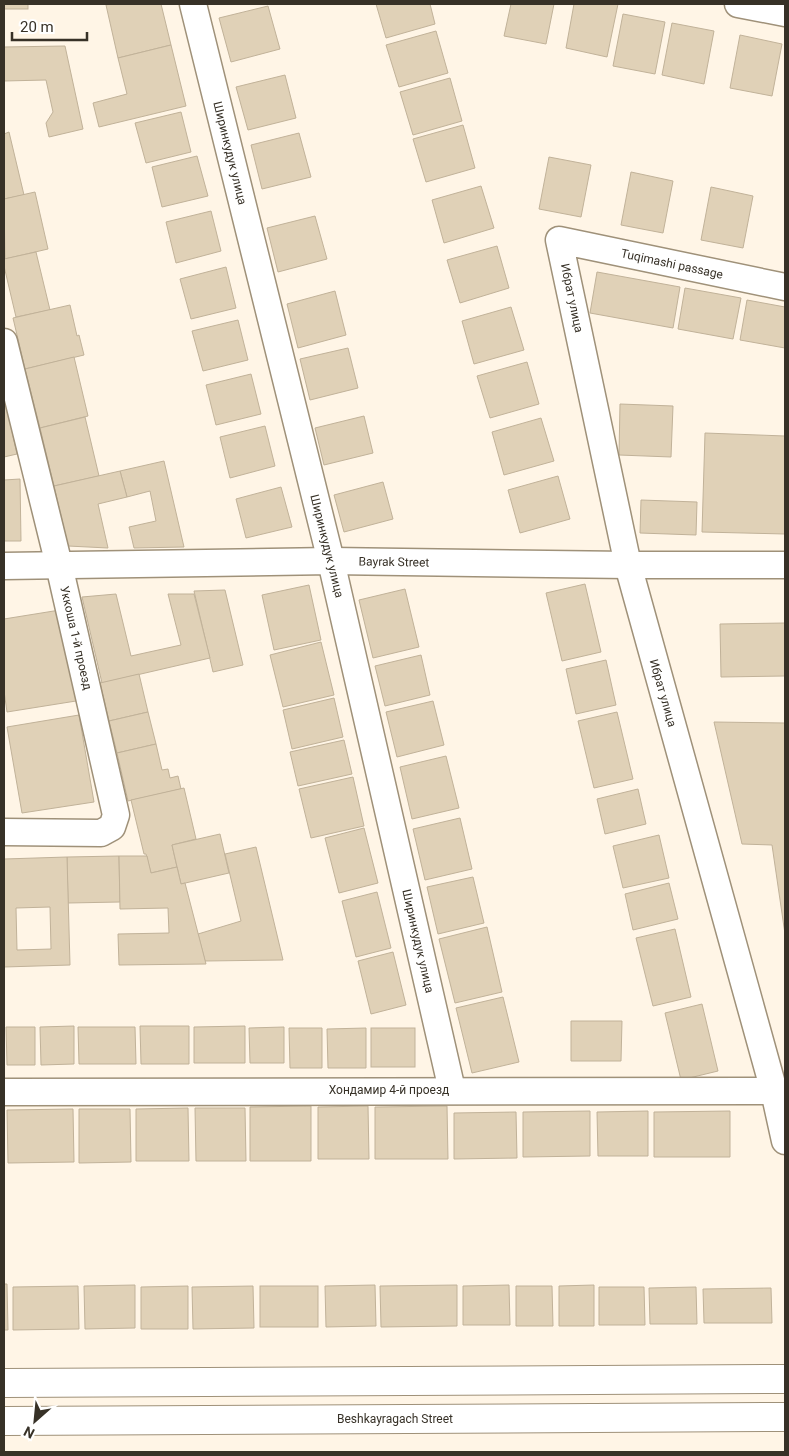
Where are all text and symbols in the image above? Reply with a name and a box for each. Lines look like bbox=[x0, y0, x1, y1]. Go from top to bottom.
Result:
scale bar bbox=[12, 10, 88, 42]
text: 20 m bbox=[20, 18, 54, 36]
street label: Ширинкудук улица bbox=[210, 100, 250, 206]
street label: Tuqimashi passage bbox=[620, 246, 724, 282]
street label: Ибрат улица bbox=[558, 262, 586, 334]
street label: Ширинкудук улица bbox=[307, 493, 347, 599]
street label: Bayrak Street bbox=[359, 554, 430, 570]
street label: Уккоша 1-й проезд bbox=[57, 585, 95, 691]
street label: Ибрат улица bbox=[647, 657, 679, 729]
street label: Ширинкудук улица bbox=[399, 888, 437, 994]
street label: Хондамир 4-й проезд bbox=[329, 1083, 449, 1097]
north arrow bbox=[10, 1396, 60, 1446]
street label: Beshkayragach Street bbox=[337, 1412, 453, 1426]
text: N bbox=[21, 1423, 37, 1442]

